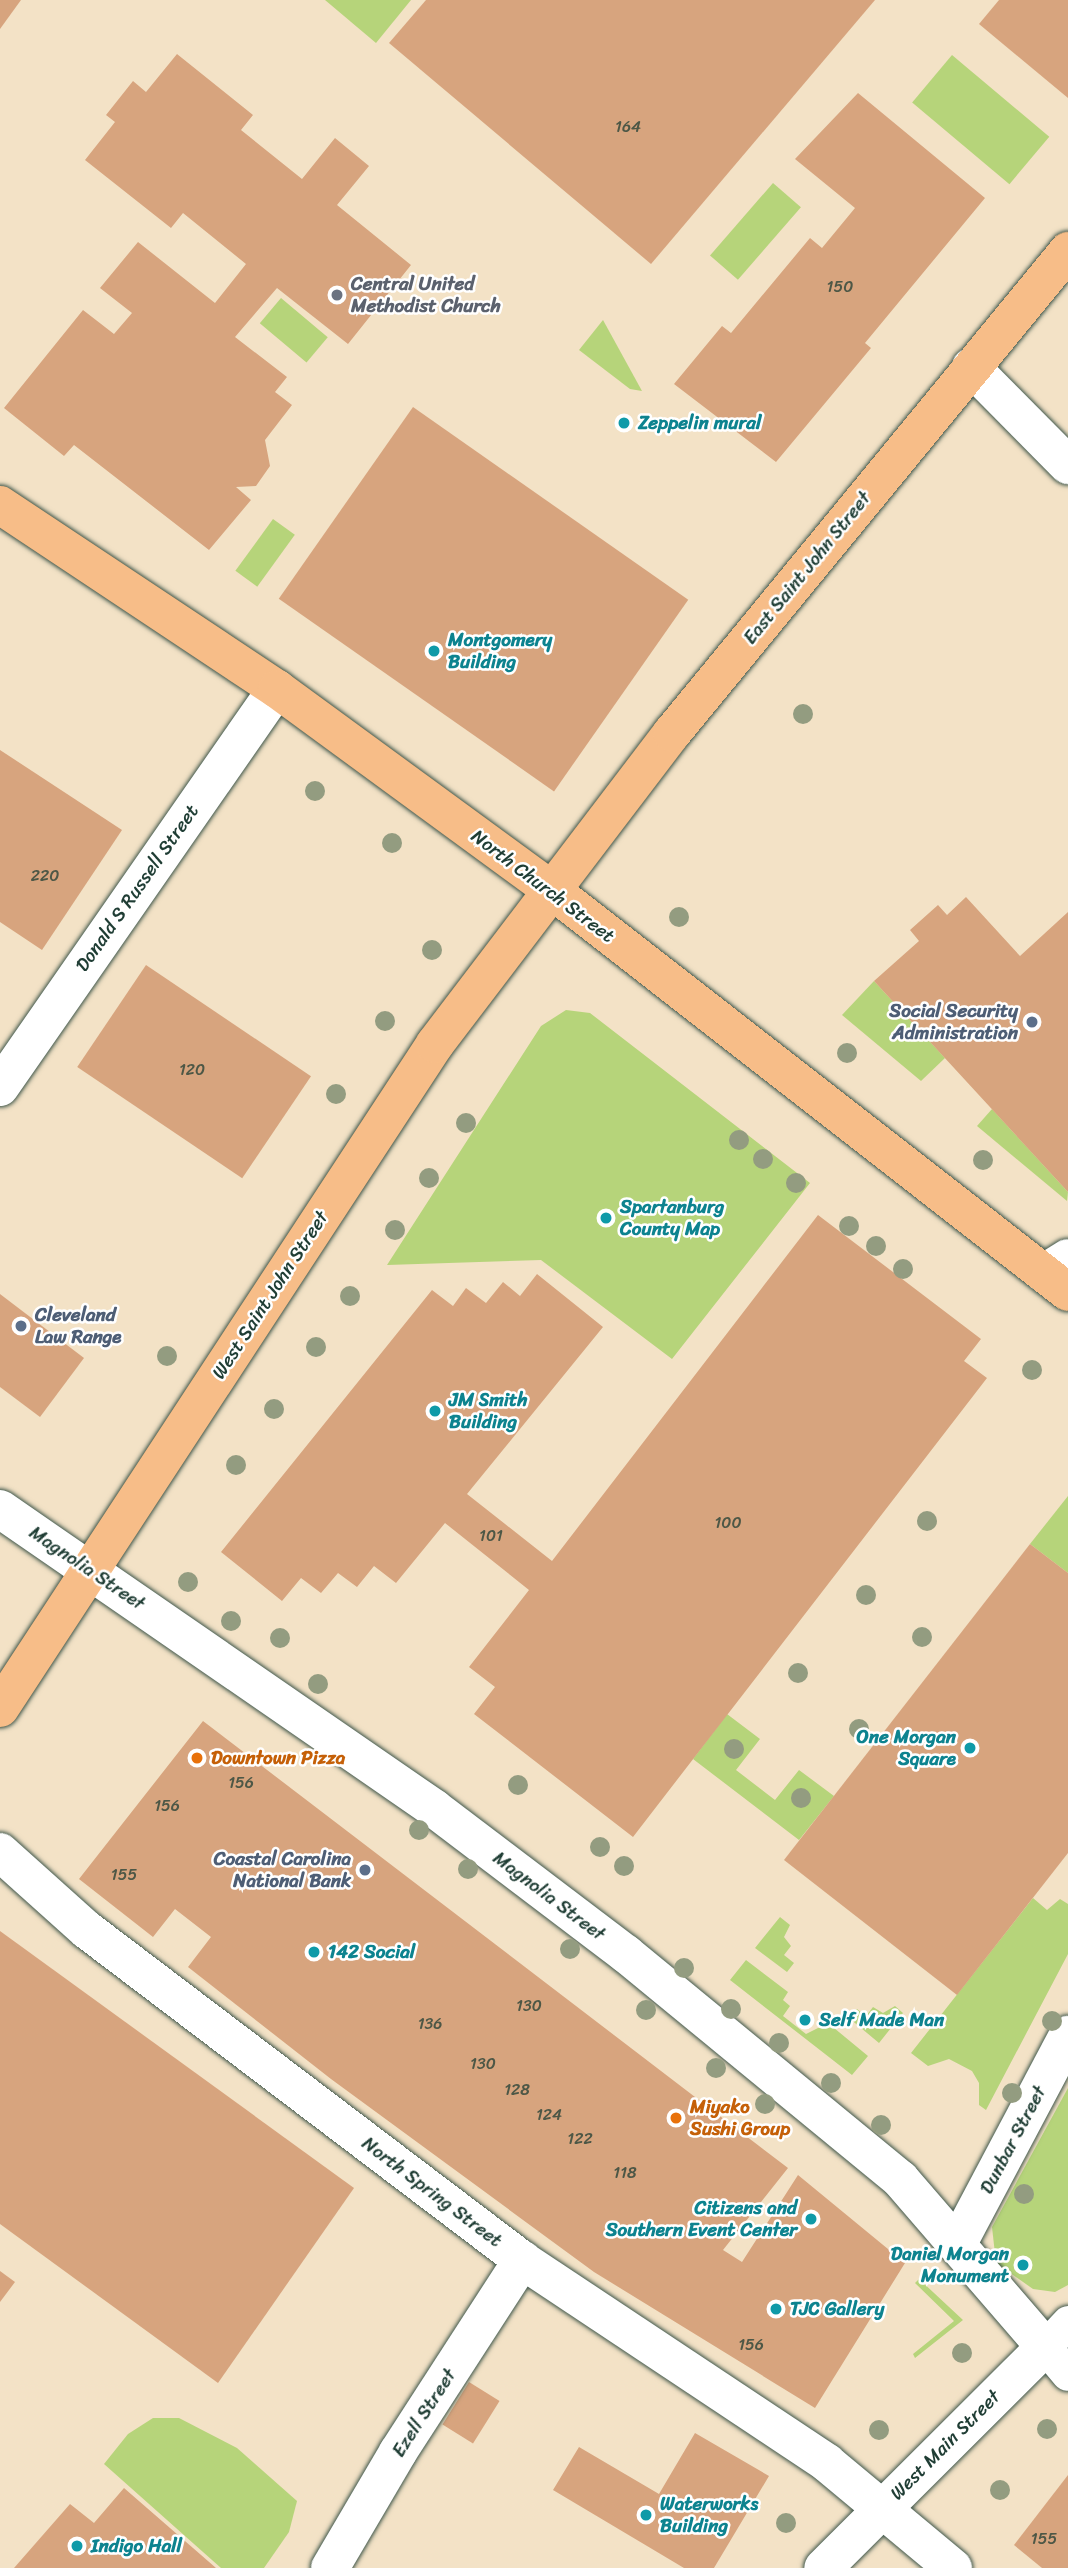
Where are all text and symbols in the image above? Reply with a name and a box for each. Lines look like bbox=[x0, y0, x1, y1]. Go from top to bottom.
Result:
house number: 164 bbox=[615, 117, 641, 137]
place label: Central United Methodist Church bbox=[351, 273, 501, 317]
house number: 150 bbox=[827, 277, 853, 297]
marker: Central United Methodist Church bbox=[329, 287, 345, 303]
place label: Zeppelin mural bbox=[638, 412, 761, 434]
marker: Zeppelin mural bbox=[616, 415, 632, 431]
street label: East Saint John Street bbox=[738, 487, 876, 649]
place label: Montgomery Building bbox=[448, 629, 552, 673]
marker: Montgomery Building bbox=[426, 643, 442, 659]
street label: Donald S Russell Street bbox=[71, 800, 203, 976]
street label: North Church Street bbox=[467, 825, 619, 947]
house number: 220 bbox=[31, 866, 59, 886]
place label: Social Security Administration bbox=[890, 1000, 1018, 1044]
marker: Social Security Administration bbox=[1024, 1014, 1040, 1030]
house number: 120 bbox=[179, 1060, 205, 1080]
place label: Spartanburg County Map bbox=[620, 1196, 724, 1240]
street label: West Saint John Street bbox=[207, 1207, 333, 1383]
marker: Spartanburg County Map bbox=[598, 1210, 614, 1226]
place label: Cleveland Law Range bbox=[35, 1304, 122, 1348]
marker: Cleveland Law Range bbox=[13, 1318, 29, 1334]
place label: JM Smith Building bbox=[449, 1389, 529, 1433]
marker: JM Smith Building bbox=[427, 1403, 443, 1419]
house number: 100 bbox=[714, 1513, 742, 1533]
street label: Magnolia Street bbox=[25, 1521, 149, 1615]
house number: 101 bbox=[479, 1526, 503, 1546]
place label: One Morgan Square bbox=[856, 1726, 956, 1770]
marker: One Morgan Square bbox=[962, 1740, 978, 1756]
place label: Downtown Pizza bbox=[211, 1747, 345, 1769]
marker: Downtown Pizza bbox=[189, 1750, 205, 1766]
house number: 156 bbox=[228, 1773, 254, 1793]
house number: 156 bbox=[154, 1796, 180, 1816]
street label: Magnolia Street bbox=[488, 1846, 610, 1946]
place label: Coastal Carolina National Bank bbox=[214, 1848, 351, 1892]
marker: Coastal Carolina National Bank bbox=[357, 1862, 373, 1878]
house number: 155 bbox=[111, 1865, 137, 1885]
place label: 142 Social bbox=[328, 1941, 415, 1963]
marker: 142 Social bbox=[306, 1944, 322, 1960]
house number: 130 bbox=[516, 1996, 542, 2016]
place label: Self Made Man bbox=[819, 2009, 944, 2031]
marker: Self Made Man bbox=[797, 2012, 813, 2028]
house number: 136 bbox=[418, 2014, 442, 2034]
house number: 130 bbox=[470, 2054, 496, 2074]
house number: 128 bbox=[504, 2080, 530, 2100]
street label: Dunbar Street bbox=[975, 2082, 1051, 2198]
place label: Miyako Sushi Group bbox=[690, 2096, 790, 2140]
house number: 124 bbox=[536, 2105, 562, 2125]
marker: Miyako Sushi Group bbox=[668, 2110, 684, 2126]
house number: 122 bbox=[567, 2129, 593, 2149]
street label: North Spring Street bbox=[358, 2132, 506, 2252]
house number: 118 bbox=[613, 2163, 637, 2183]
place label: Citizens and Southern Event Center bbox=[605, 2197, 797, 2241]
marker: Citizens and Southern Event Center bbox=[803, 2211, 819, 2227]
place label: Daniel Morgan Monument bbox=[891, 2243, 1009, 2287]
marker: Daniel Morgan Monument bbox=[1015, 2257, 1031, 2273]
place label: TJC Gallery bbox=[790, 2298, 884, 2320]
marker: TJC Gallery bbox=[768, 2301, 784, 2317]
house number: 156 bbox=[738, 2335, 764, 2355]
street label: Ezell Street bbox=[387, 2365, 461, 2461]
street label: West Main Street bbox=[885, 2385, 1005, 2505]
place label: Waterworks Building bbox=[660, 2493, 758, 2537]
marker: Waterworks Building bbox=[638, 2507, 654, 2523]
house number: 155 bbox=[1031, 2529, 1057, 2549]
place label: Indigo Hall bbox=[91, 2535, 182, 2557]
marker: Indigo Hall bbox=[69, 2538, 85, 2554]

